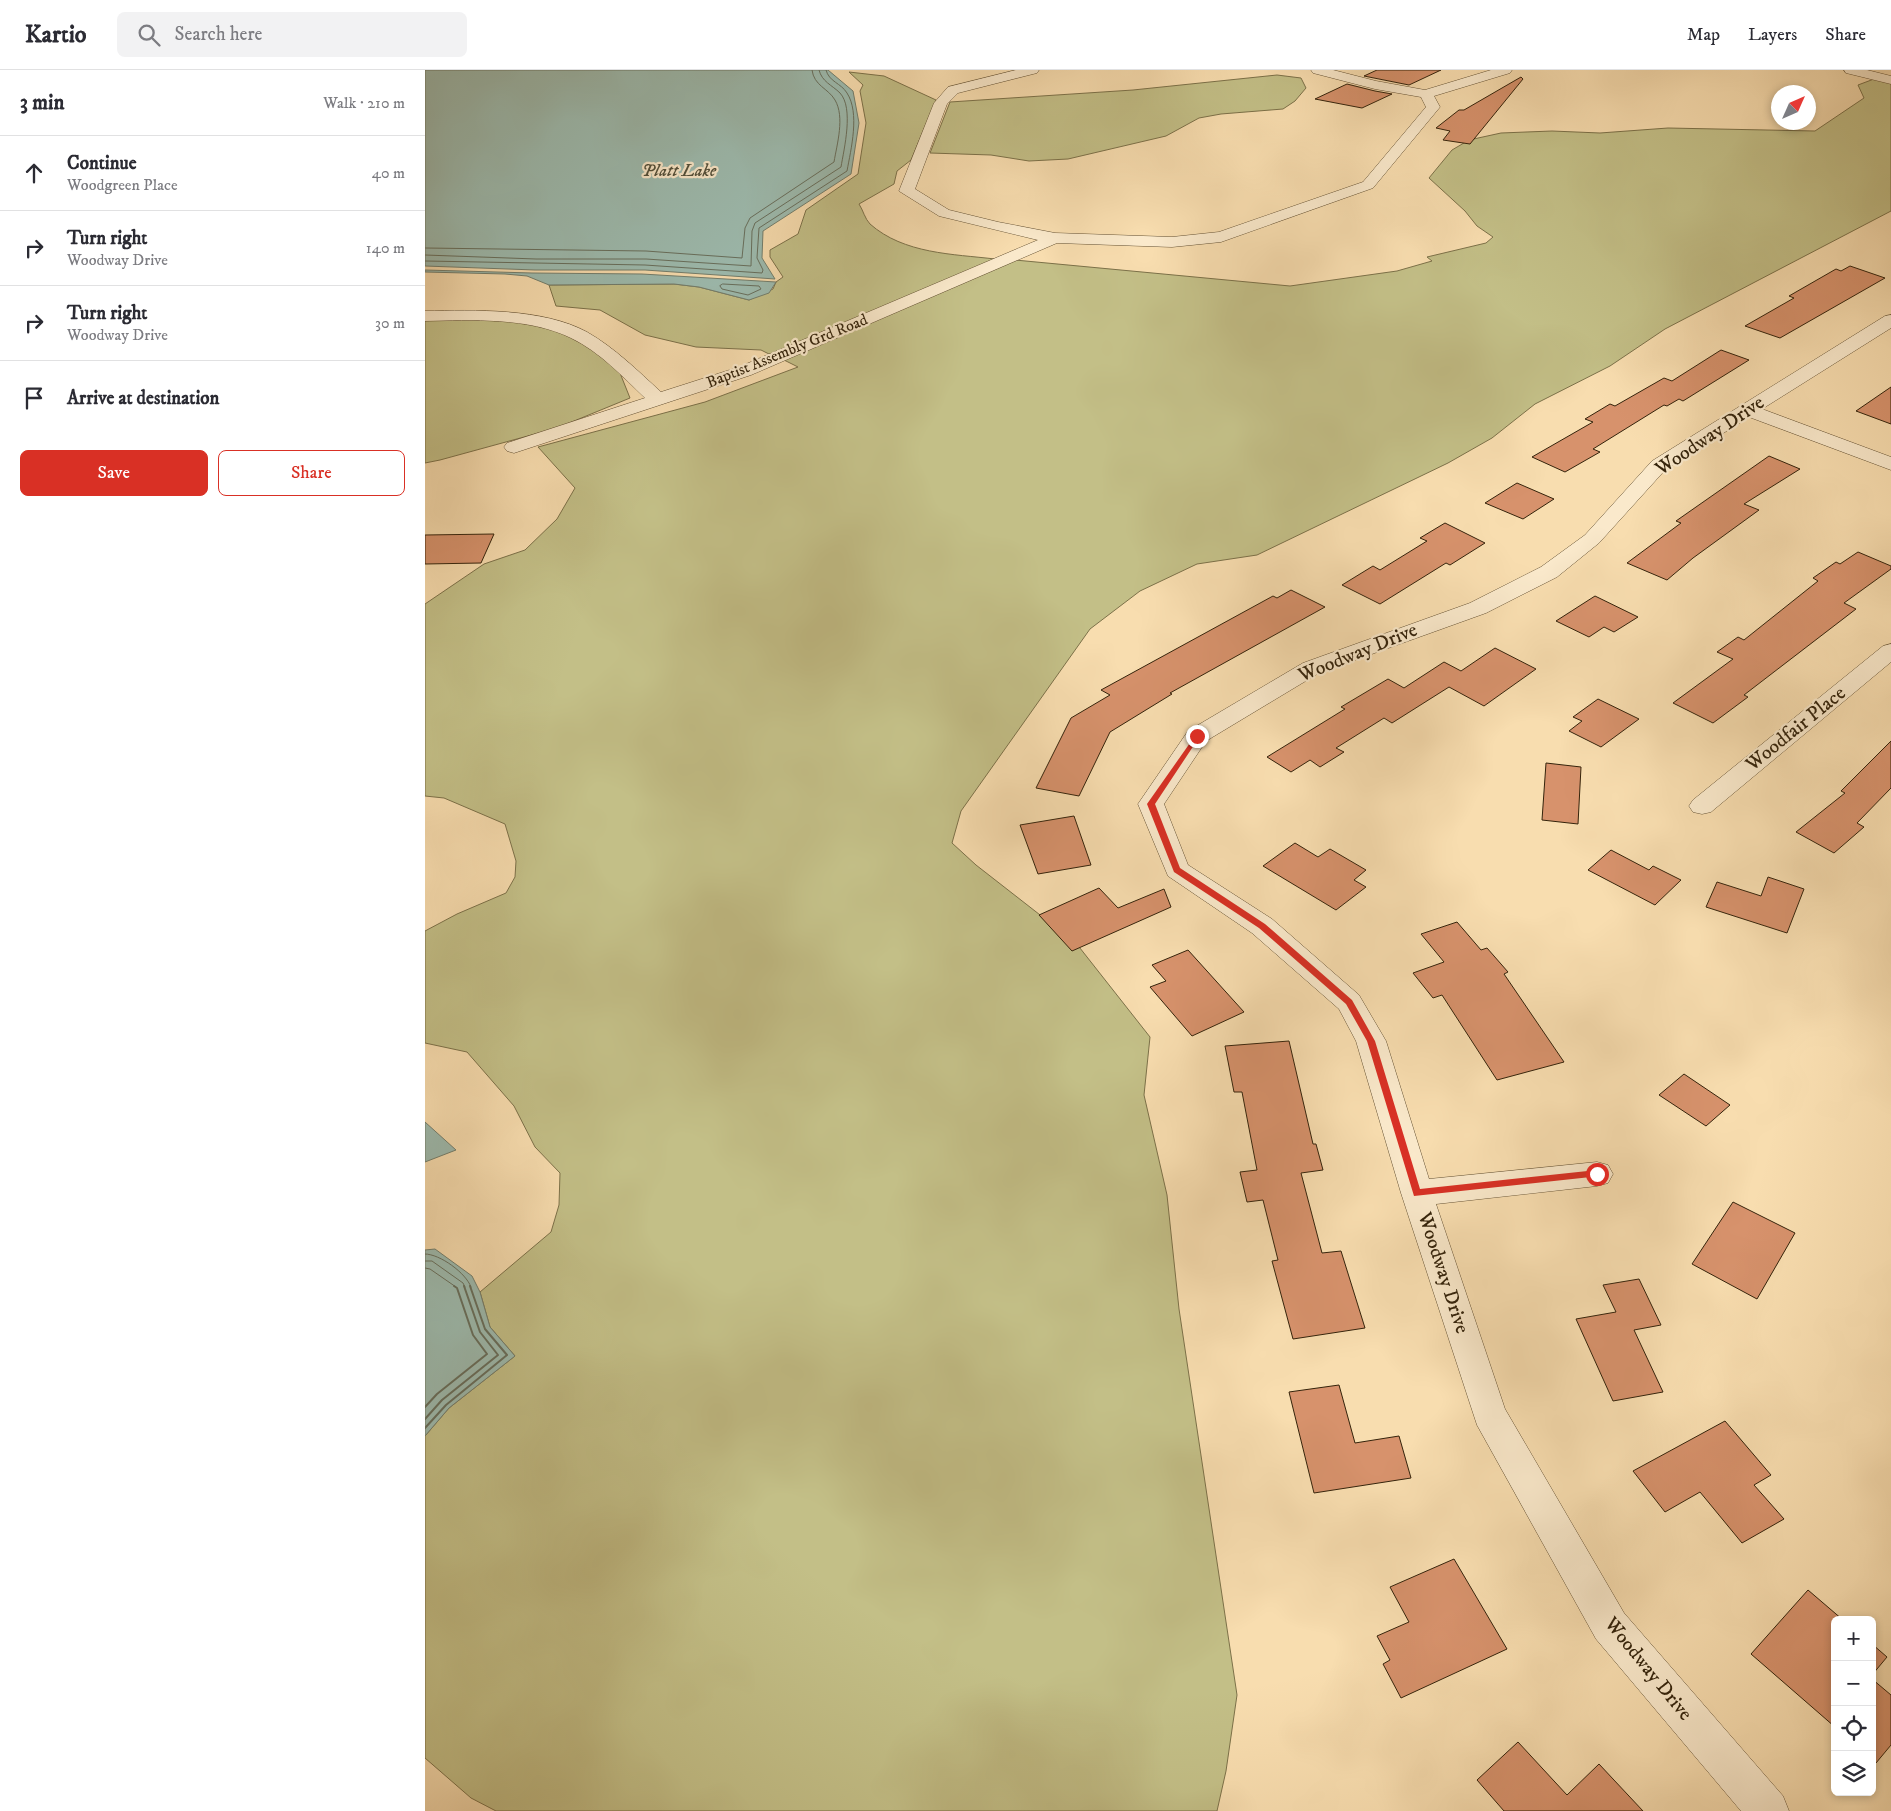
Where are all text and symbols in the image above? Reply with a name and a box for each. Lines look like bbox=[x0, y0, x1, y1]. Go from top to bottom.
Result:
search box bbox=[117, 12, 467, 57]
text: Kartio bbox=[25, 20, 87, 50]
icon: search bbox=[135, 21, 163, 49]
text: Search here bbox=[175, 23, 262, 46]
text: Map bbox=[1687, 24, 1720, 46]
text: Layers bbox=[1748, 24, 1797, 46]
text: Share bbox=[1825, 24, 1866, 46]
north arrow bbox=[1771, 85, 1816, 130]
text: 3 min bbox=[20, 90, 65, 116]
text: Walk · 210 m bbox=[323, 93, 405, 113]
text: Continue bbox=[67, 152, 137, 175]
icon: ahead bbox=[20, 159, 48, 187]
water label: Platt Lake bbox=[642, 160, 717, 182]
text: 40 m bbox=[372, 163, 405, 183]
text: Woodgreen Place bbox=[67, 175, 178, 195]
text: Turn right bbox=[67, 227, 147, 250]
icon: right bbox=[20, 234, 48, 262]
text: 140 m bbox=[366, 238, 405, 258]
text: Woodway Drive bbox=[67, 250, 168, 270]
text: Turn right bbox=[67, 302, 147, 325]
icon: right bbox=[20, 309, 48, 337]
street label: Baptist Assembly Grd Road bbox=[703, 309, 871, 393]
text: 30 m bbox=[375, 313, 405, 333]
text: Woodway Drive bbox=[67, 325, 168, 345]
icon: arrive bbox=[20, 384, 48, 412]
text: Arrive at destination bbox=[67, 387, 219, 410]
street label: Woodway Drive bbox=[1650, 390, 1769, 482]
button: Save bbox=[20, 450, 208, 496]
button: Share bbox=[218, 450, 405, 496]
street label: Woodway Drive bbox=[1294, 618, 1421, 689]
street label: Woodfair Place bbox=[1740, 681, 1851, 778]
route end bbox=[1186, 725, 1209, 748]
route start bbox=[1586, 1163, 1609, 1186]
street label: Woodway Drive bbox=[1411, 1208, 1474, 1337]
street label: Woodway Drive bbox=[1598, 1611, 1697, 1726]
map controls bbox=[1831, 1616, 1876, 1796]
button: + bbox=[1831, 1616, 1876, 1661]
button: − bbox=[1831, 1661, 1876, 1706]
button: locate bbox=[1831, 1706, 1876, 1751]
button: layers bbox=[1831, 1751, 1876, 1796]

